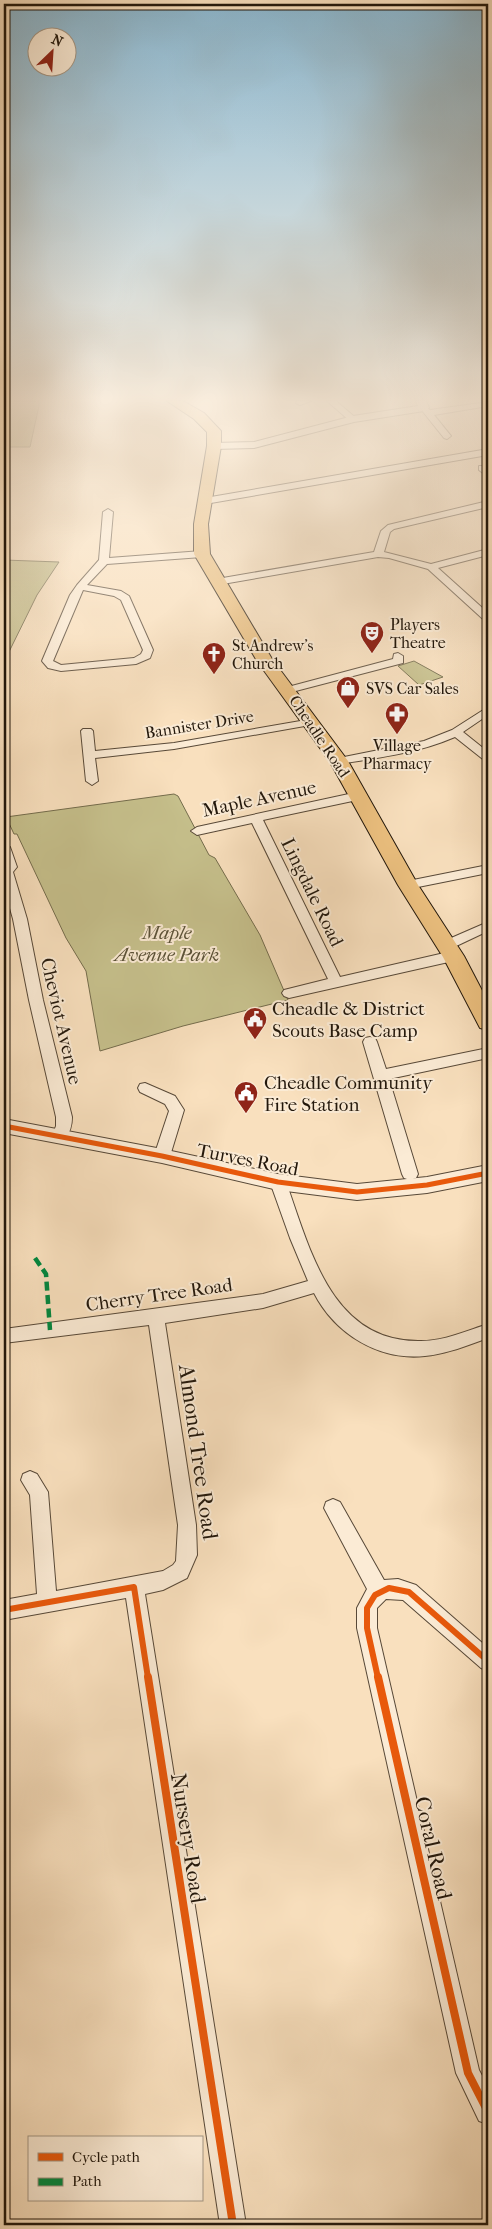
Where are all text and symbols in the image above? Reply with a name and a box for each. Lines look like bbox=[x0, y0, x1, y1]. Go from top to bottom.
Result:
north arrow bbox=[28, 28, 78, 78]
text: N bbox=[49, 31, 66, 51]
place label: Players Theatre bbox=[390, 615, 446, 652]
theatre icon: Players Theatre bbox=[359, 620, 385, 654]
place label: St Andrew's Church bbox=[232, 636, 314, 673]
church icon: St Andrew's Church bbox=[201, 641, 227, 675]
shop icon: SVS Car Sales bbox=[335, 675, 361, 709]
place label: SVS Car Sales bbox=[366, 679, 459, 698]
street label: Cheadle Road bbox=[285, 692, 354, 781]
pharmacy icon: Village Pharmacy bbox=[384, 701, 410, 735]
street label: Bannister Drive bbox=[143, 706, 255, 742]
place label: Village Pharmacy bbox=[362, 736, 432, 773]
street label: Maple Avenue bbox=[200, 776, 318, 822]
street label: Lingdale Road bbox=[276, 835, 348, 951]
park label: Maple Avenue Park bbox=[113, 922, 219, 966]
street label: Cheviot Avenue bbox=[36, 956, 86, 1087]
place label: Cheadle & District Scouts Base Camp bbox=[272, 998, 425, 1042]
public building icon: Cheadle & District Scouts Base Camp bbox=[242, 1006, 268, 1040]
place label: Cheadle Community Fire Station bbox=[264, 1072, 433, 1116]
public building icon: Cheadle Community Fire Station bbox=[233, 1080, 259, 1114]
street label: Turves Road bbox=[195, 1139, 301, 1181]
street label: Cherry Tree Road bbox=[84, 1274, 234, 1316]
street label: Almond Tree Road bbox=[173, 1362, 223, 1543]
street label: Nursery Road bbox=[165, 1771, 211, 1906]
street label: Coral Road bbox=[409, 1794, 458, 1903]
legend bbox=[28, 2136, 202, 2202]
text: Cycle path bbox=[72, 2148, 140, 2166]
text: Path bbox=[72, 2172, 102, 2190]

